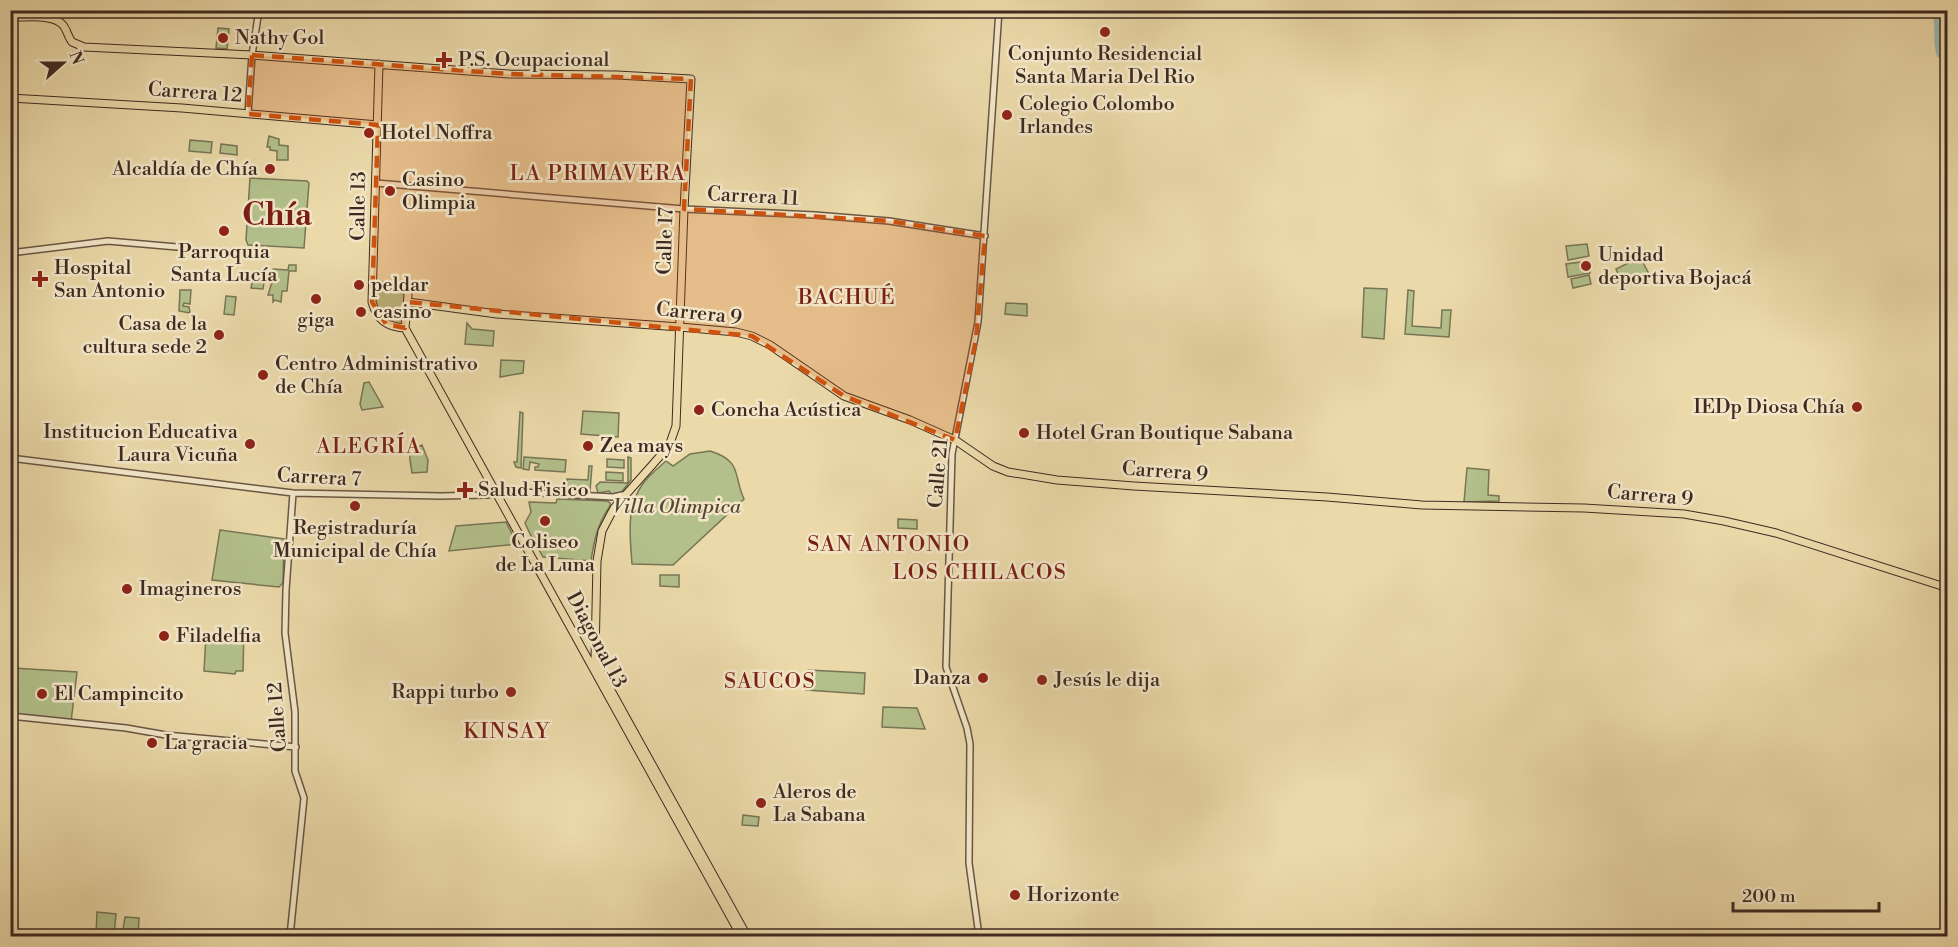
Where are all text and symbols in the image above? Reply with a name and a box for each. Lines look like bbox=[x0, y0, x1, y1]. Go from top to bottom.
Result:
marker: Conjunto Residencial Santa Maria Del Rio bbox=[1098, 25, 1112, 39]
place label: Nathy Gol bbox=[235, 26, 325, 51]
marker: Nathy Gol bbox=[216, 31, 230, 45]
north arrow bbox=[33, 33, 93, 93]
place label: Conjunto Residencial Santa Maria Del Rio bbox=[1008, 42, 1202, 90]
text: N bbox=[64, 48, 88, 68]
place label: P.S. Ocupacional bbox=[458, 48, 610, 73]
marker: P.S. Ocupacional bbox=[435, 51, 453, 69]
street label: Carrera 12 bbox=[147, 77, 243, 109]
place label: Colegio Colombo Irlandes bbox=[1019, 92, 1175, 140]
marker: Colegio Colombo Irlandes bbox=[1000, 108, 1014, 122]
place label: Hotel Noffra bbox=[381, 121, 493, 146]
marker: Hotel Noffra bbox=[362, 126, 376, 140]
place label: Alcaldía de Chía bbox=[111, 157, 259, 182]
district label: LA PRIMAVERA bbox=[510, 161, 686, 187]
marker: Alcaldía de Chía bbox=[263, 162, 277, 176]
place label: Casino Olimpia bbox=[402, 168, 477, 216]
street label: Calle 13 bbox=[346, 171, 372, 241]
street label: Carrera 11 bbox=[706, 182, 800, 212]
marker: Casino Olimpia bbox=[383, 184, 397, 198]
district label: Chía bbox=[242, 195, 313, 235]
street label: Calle 17 bbox=[652, 207, 680, 275]
marker: Parroquia Santa Lucía bbox=[217, 224, 231, 238]
place label: Parroquia Santa Lucía bbox=[171, 240, 278, 288]
place label: Unidad deportiva Bojacá bbox=[1598, 243, 1752, 291]
place label: Hospital San Antonio bbox=[54, 256, 165, 304]
marker: Unidad deportiva Bojacá bbox=[1579, 259, 1593, 273]
marker: Hospital San Antonio bbox=[31, 270, 49, 288]
place label: peldar bbox=[371, 273, 429, 298]
marker: peldar bbox=[352, 278, 366, 292]
district label: BACHUÉ bbox=[797, 283, 896, 311]
marker: giga bbox=[309, 292, 323, 306]
street label: Carrera 9 bbox=[655, 297, 743, 331]
place label: casino bbox=[373, 300, 432, 325]
marker: casino bbox=[354, 305, 368, 319]
place label: giga bbox=[297, 308, 336, 333]
place label: Casa de la cultura sede 2 bbox=[82, 312, 208, 360]
marker: Casa de la cultura sede 2 bbox=[212, 328, 226, 342]
place label: Centro Administrativo de Chía bbox=[275, 352, 478, 400]
marker: Centro Administrativo de Chía bbox=[256, 368, 270, 382]
place label: IEDp Diosa Chía bbox=[1694, 395, 1846, 420]
place label: Concha Acústica bbox=[711, 398, 862, 423]
marker: IEDp Diosa Chía bbox=[1850, 400, 1864, 414]
marker: Concha Acústica bbox=[692, 403, 706, 417]
place label: Institucion Educativa Laura Vicuña bbox=[43, 420, 239, 468]
place label: Hotel Gran Boutique Sabana bbox=[1036, 421, 1294, 446]
marker: Hotel Gran Boutique Sabana bbox=[1017, 426, 1031, 440]
district label: ALEGRÍA bbox=[315, 432, 422, 460]
place label: Zea mays bbox=[600, 434, 683, 459]
marker: Institucion Educativa Laura Vicuña bbox=[243, 437, 257, 451]
street label: Calle 21 bbox=[923, 437, 955, 509]
marker: Zea mays bbox=[581, 439, 595, 453]
street label: Carrera 9 bbox=[1121, 457, 1209, 487]
street label: Carrera 7 bbox=[276, 463, 362, 493]
place label: Salud Fisico bbox=[478, 478, 589, 503]
street label: Carrera 9 bbox=[1606, 480, 1694, 512]
marker: Salud Fisico bbox=[456, 481, 474, 499]
park label: Villa Olimpica bbox=[613, 495, 742, 520]
marker: Registraduría Municipal de Chía bbox=[348, 499, 362, 513]
marker: Coliseo de La Luna bbox=[538, 514, 552, 528]
place label: Registraduría Municipal de Chía bbox=[273, 516, 438, 564]
place label: Coliseo de La Luna bbox=[495, 530, 596, 578]
district label: SAN ANTONIO bbox=[807, 532, 971, 558]
district label: LOS CHILACOS bbox=[893, 560, 1067, 586]
place label: Imagineros bbox=[139, 577, 242, 602]
marker: Imagineros bbox=[120, 582, 134, 596]
street label: Diagonal 13 bbox=[560, 588, 632, 692]
place label: Filadelfia bbox=[176, 624, 262, 649]
marker: Filadelfia bbox=[157, 629, 171, 643]
place label: Danza bbox=[914, 666, 972, 691]
place label: Jesús le dija bbox=[1053, 668, 1161, 693]
district label: SAUCOS bbox=[724, 669, 816, 695]
marker: Danza bbox=[976, 671, 990, 685]
marker: Jesús le dija bbox=[1035, 673, 1049, 687]
place label: Rappi turbo bbox=[391, 680, 499, 705]
street label: Calle 12 bbox=[263, 681, 293, 753]
place label: El Campincito bbox=[54, 682, 184, 707]
marker: Rappi turbo bbox=[504, 685, 518, 699]
marker: El Campincito bbox=[35, 687, 49, 701]
district label: KINSAY bbox=[463, 719, 551, 745]
place label: La gracia bbox=[164, 731, 249, 756]
marker: La gracia bbox=[145, 736, 159, 750]
place label: Aleros de La Sabana bbox=[772, 780, 867, 828]
marker: Aleros de La Sabana bbox=[754, 796, 768, 810]
scale bar bbox=[1733, 875, 1878, 913]
place label: Horizonte bbox=[1027, 883, 1120, 908]
text: 200 m bbox=[1742, 885, 1796, 908]
marker: Horizonte bbox=[1008, 888, 1022, 902]

